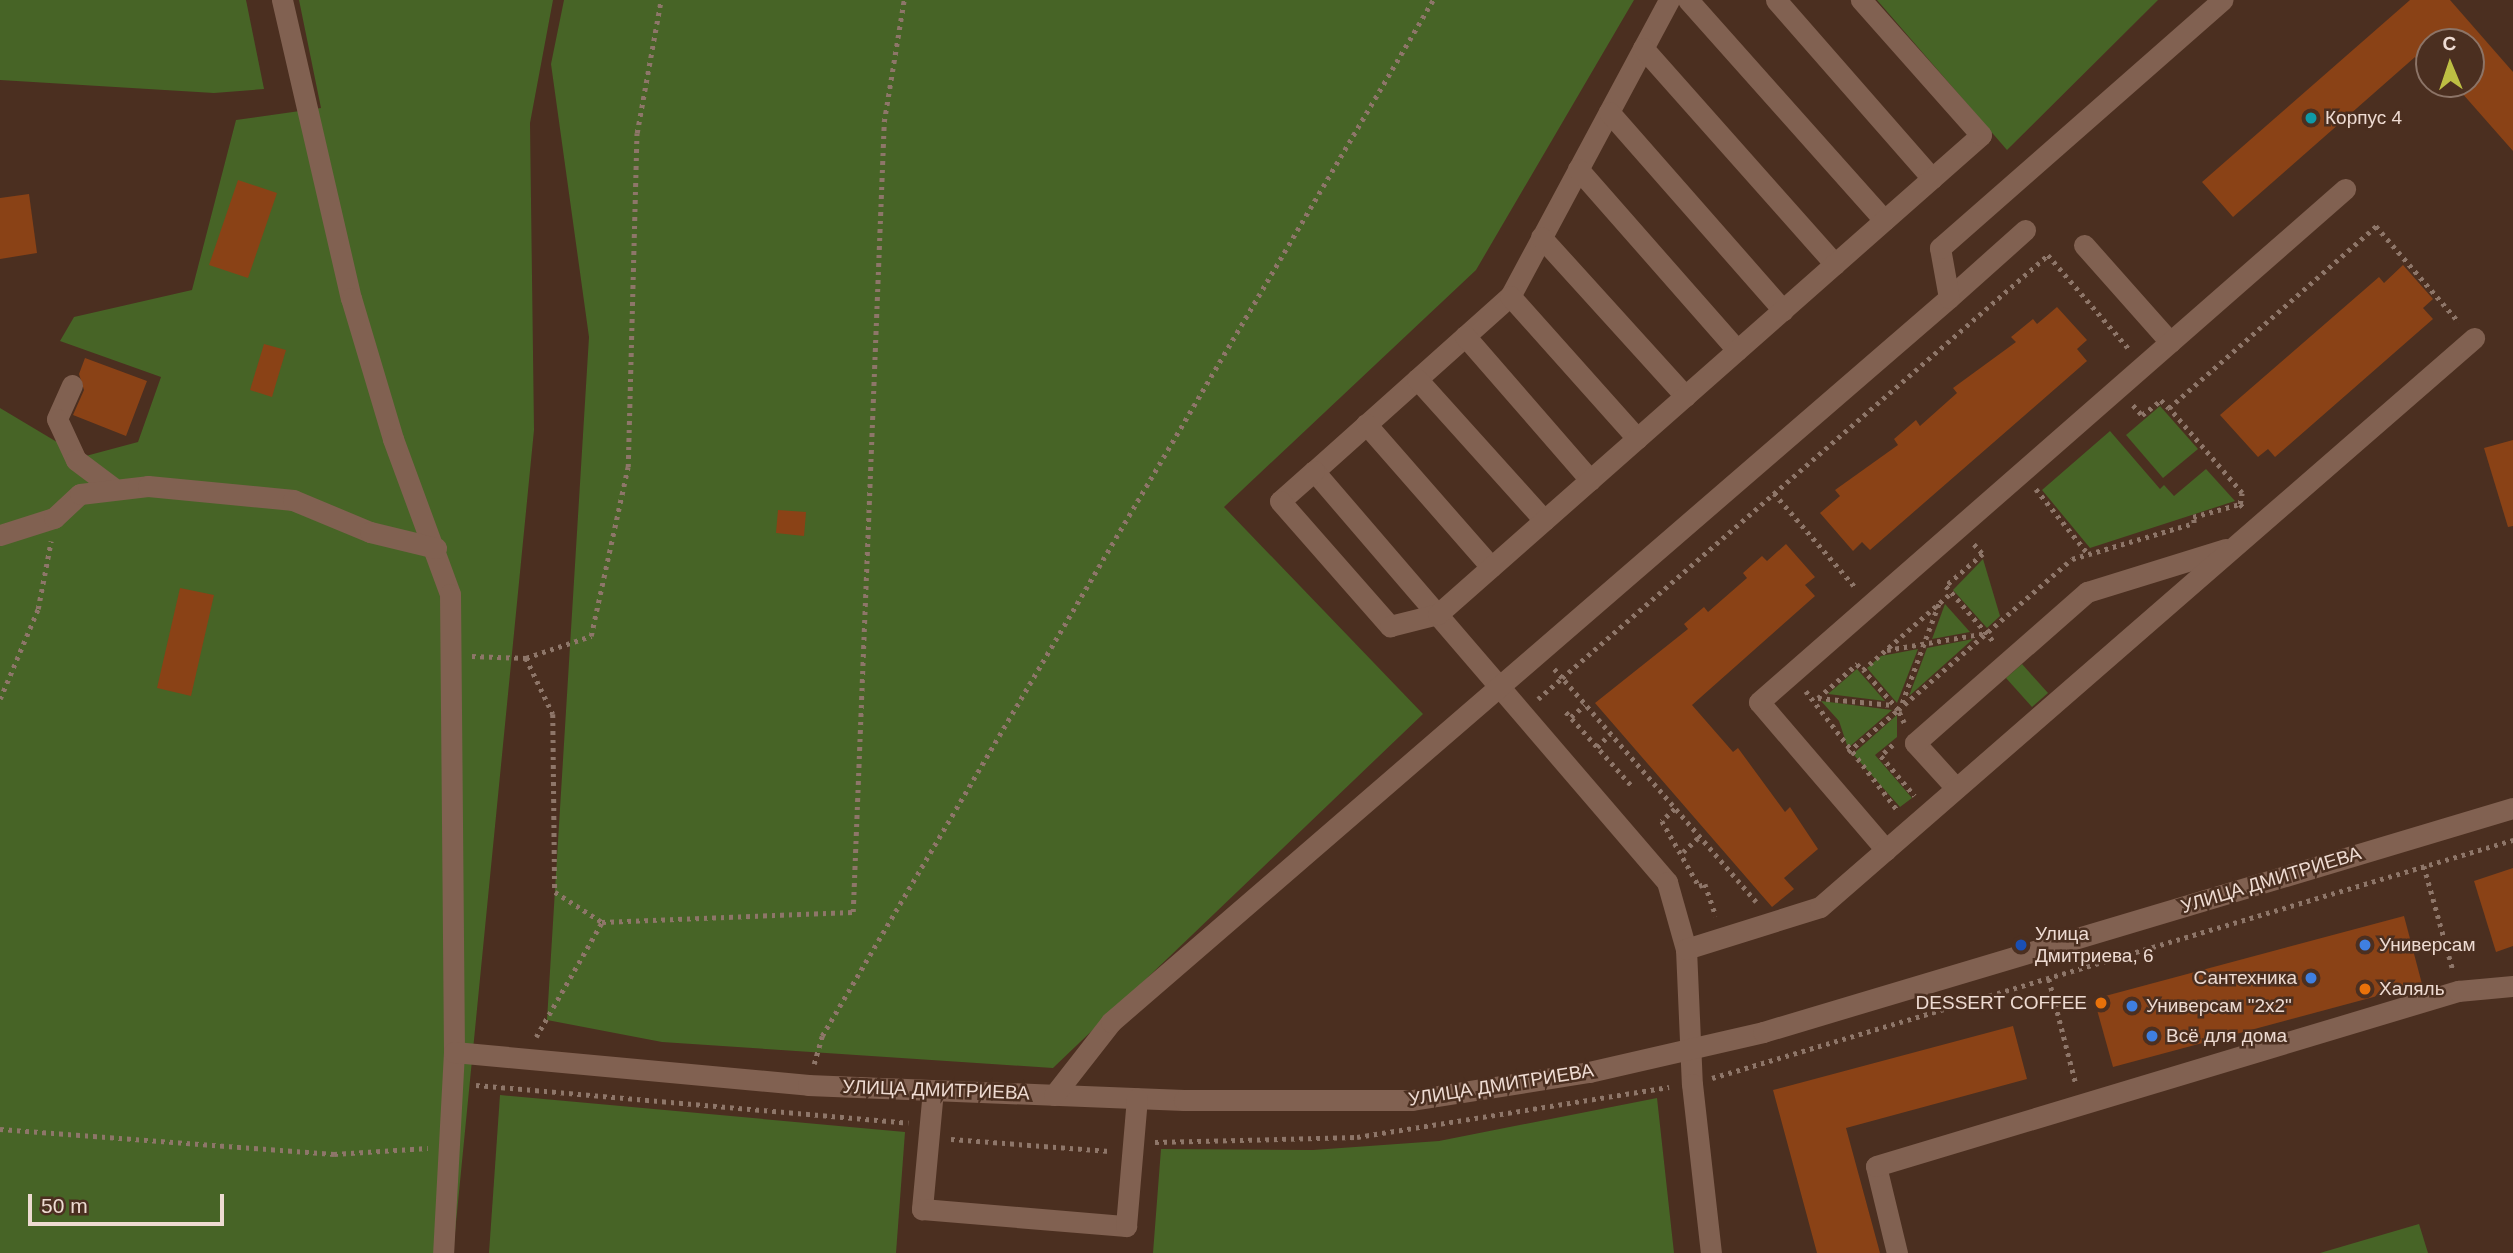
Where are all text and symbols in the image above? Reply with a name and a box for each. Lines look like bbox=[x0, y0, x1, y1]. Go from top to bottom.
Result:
north arrow bbox=[2415, 28, 2485, 98]
text: С bbox=[2442, 33, 2457, 54]
place label: Корпус 4 bbox=[2325, 107, 2402, 129]
marker: Корпус 4 bbox=[2303, 110, 2319, 126]
street label: УЛИЦА ДМИТРИЕВА bbox=[2178, 842, 2364, 918]
place label: Улица Дмитриева, 6 bbox=[2035, 923, 2154, 967]
place label: Универсам bbox=[2379, 934, 2475, 956]
marker: Улица Дмитриева, 6 bbox=[2013, 937, 2029, 953]
marker: Универсам bbox=[2357, 937, 2373, 953]
place label: Сантехника bbox=[2193, 967, 2297, 989]
marker: Сантехника bbox=[2303, 970, 2319, 986]
place label: Халяль bbox=[2379, 978, 2445, 1000]
marker: Халяль bbox=[2357, 981, 2373, 997]
place label: DESSERT COFFEE bbox=[1915, 992, 2087, 1014]
marker: DESSERT COFFEE bbox=[2093, 995, 2109, 1011]
place label: Универсам "2x2" bbox=[2146, 995, 2292, 1017]
marker: Универсам "2x2" bbox=[2124, 998, 2140, 1014]
place label: Всё для дома bbox=[2166, 1025, 2287, 1047]
marker: Всё для дома bbox=[2144, 1028, 2160, 1044]
street label: УЛИЦА ДМИТРИЕВА bbox=[1407, 1059, 1595, 1111]
street label: УЛИЦА ДМИТРИЕВА bbox=[842, 1075, 1030, 1105]
scale bar bbox=[32, 1180, 228, 1224]
text: 50 m bbox=[41, 1194, 88, 1217]

